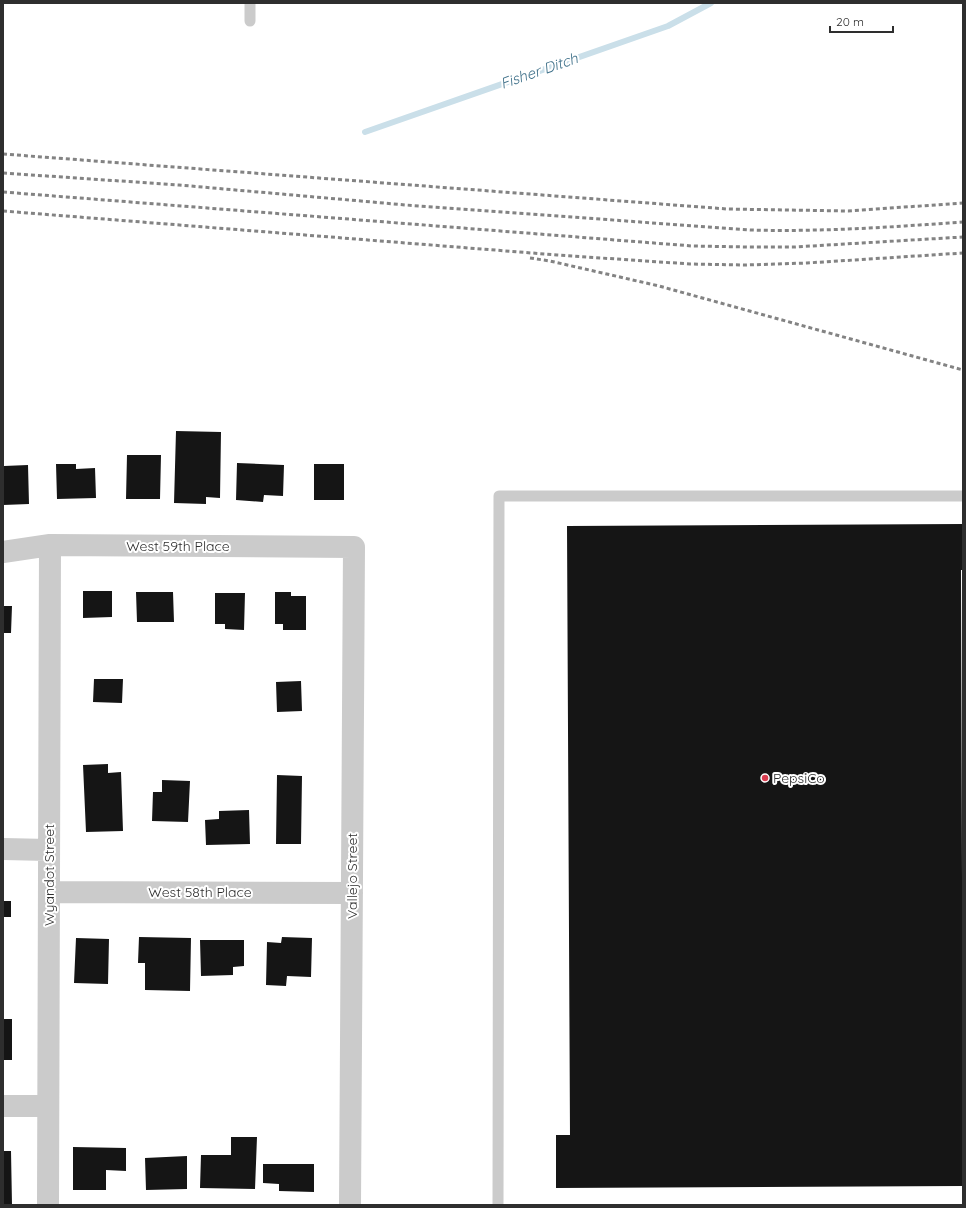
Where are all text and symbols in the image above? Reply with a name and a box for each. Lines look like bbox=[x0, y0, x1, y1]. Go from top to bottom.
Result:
scale bar bbox=[830, 8, 893, 34]
text: 20 m bbox=[836, 14, 864, 29]
water label: Fisher Ditch bbox=[497, 48, 581, 93]
street label: West 59th Place bbox=[126, 537, 230, 555]
place label: PepsiCo bbox=[773, 769, 825, 787]
marker: PepsiCo bbox=[760, 773, 770, 783]
street label: Wyandot Street bbox=[40, 824, 58, 926]
street label: Vallejo Street bbox=[343, 833, 361, 919]
street label: West 58th Place bbox=[148, 883, 252, 901]

